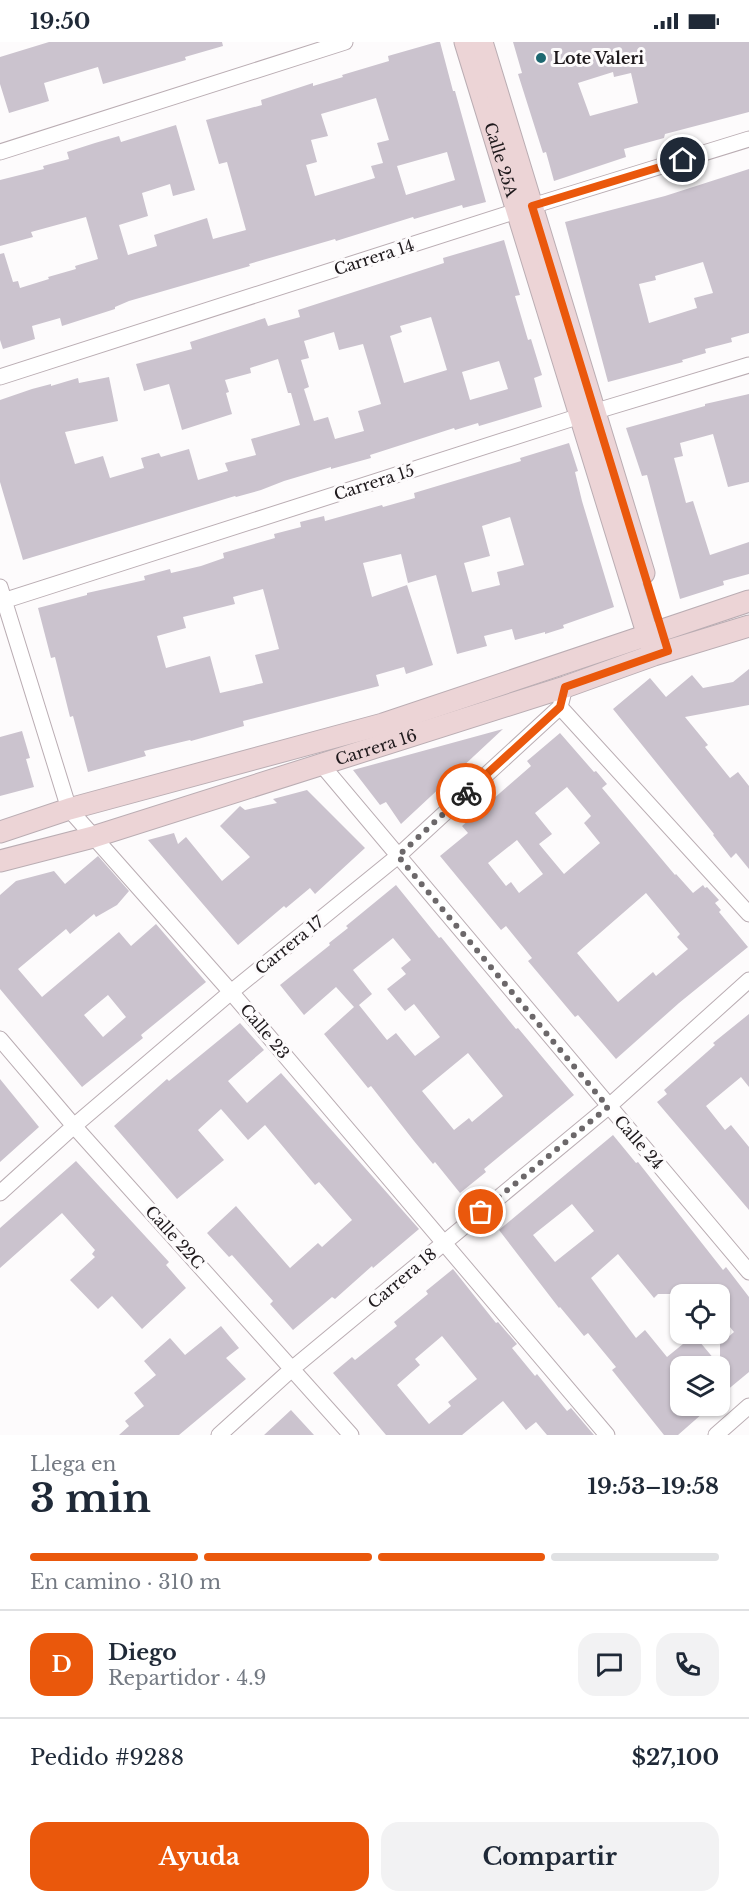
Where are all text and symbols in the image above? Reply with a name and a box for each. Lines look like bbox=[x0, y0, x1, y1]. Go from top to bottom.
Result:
text: 19:50 bbox=[30, 8, 90, 35]
place label: Lote Valeri bbox=[553, 48, 644, 68]
marker: Lote Valeri bbox=[534, 51, 548, 65]
street label: Calle 25A bbox=[480, 120, 522, 200]
pin bbox=[657, 134, 708, 185]
icon: home bbox=[666, 143, 699, 176]
street label: Carrera 14 bbox=[331, 235, 417, 279]
street label: Carrera 15 bbox=[331, 460, 417, 504]
street label: Carrera 16 bbox=[333, 725, 419, 769]
courier bbox=[436, 763, 496, 823]
icon: bike bbox=[450, 777, 483, 810]
street label: Carrera 17 bbox=[251, 911, 328, 979]
street label: Calle 23 bbox=[236, 999, 294, 1063]
street label: Calle 24 bbox=[610, 1111, 668, 1173]
pin bbox=[455, 1186, 506, 1237]
icon: bag bbox=[464, 1195, 497, 1228]
street label: Calle 22C bbox=[141, 1201, 209, 1273]
street label: Carrera 18 bbox=[364, 1243, 440, 1313]
map controls bbox=[670, 1284, 730, 1416]
button: locate bbox=[670, 1284, 730, 1344]
button: layers bbox=[670, 1356, 730, 1416]
text: Llega en bbox=[30, 1452, 116, 1476]
text: 19:53–19:58 bbox=[587, 1473, 719, 1500]
text: 3 min bbox=[30, 1474, 151, 1523]
text: En camino · 310 m bbox=[30, 1570, 221, 1594]
button: chat bbox=[578, 1633, 641, 1696]
button: phone bbox=[656, 1633, 719, 1696]
text: Diego bbox=[108, 1639, 177, 1666]
text: D bbox=[51, 1651, 72, 1678]
text: Repartidor · 4.9 bbox=[108, 1666, 266, 1690]
text: Pedido #9288 bbox=[30, 1744, 184, 1771]
text: $27,100 bbox=[632, 1744, 719, 1771]
button: Ayuda bbox=[30, 1822, 369, 1891]
button: Compartir bbox=[381, 1822, 719, 1891]

